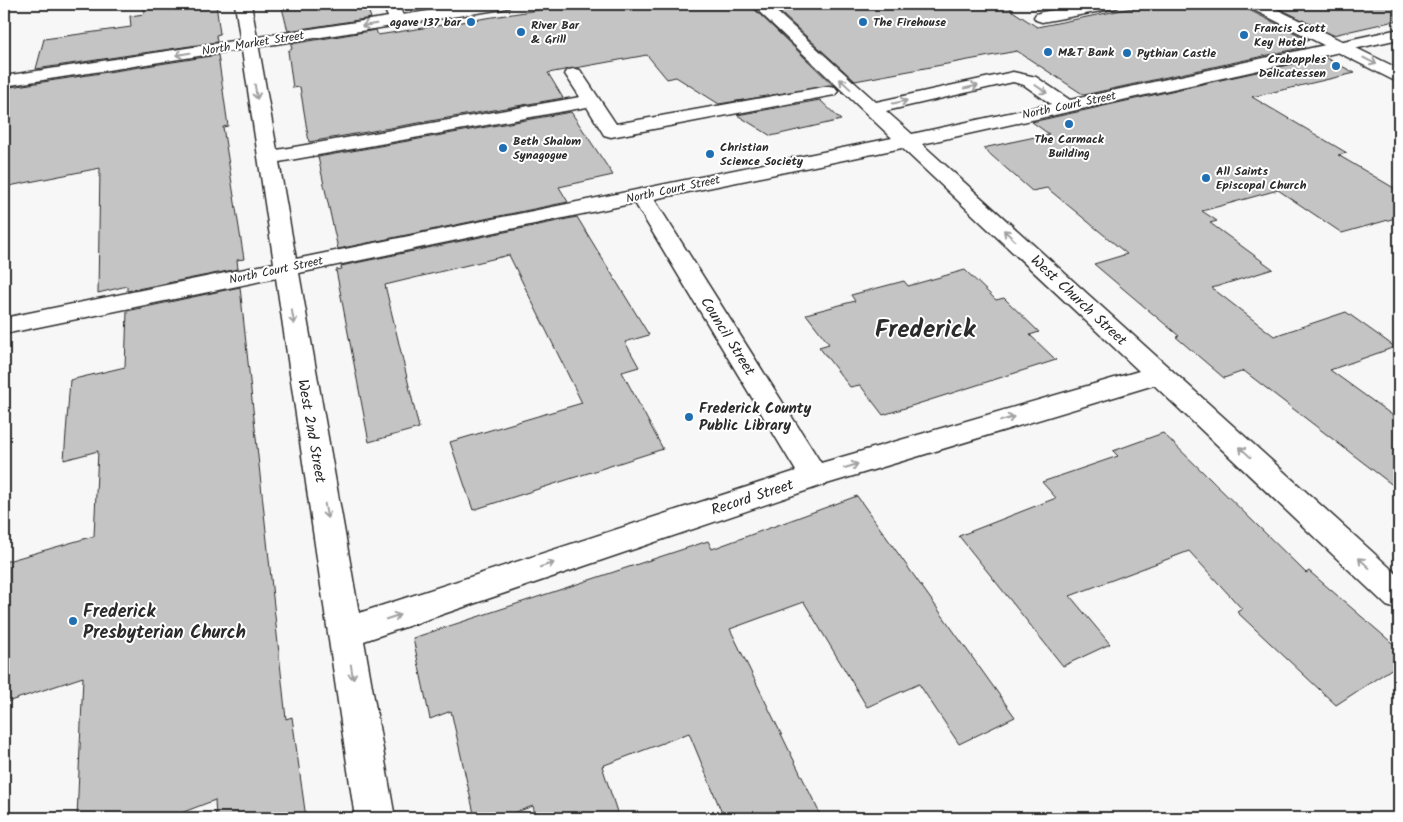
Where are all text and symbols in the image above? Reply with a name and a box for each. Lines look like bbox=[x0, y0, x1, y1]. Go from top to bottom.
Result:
place label: agave 137 bar bbox=[390, 13, 462, 32]
place label: The Firehouse bbox=[873, 13, 946, 32]
marker: agave 137 bar bbox=[465, 16, 477, 28]
place label: River Bar & Grill bbox=[531, 16, 580, 49]
marker: The Firehouse bbox=[857, 16, 869, 28]
place label: Francis Scott Key Hotel bbox=[1254, 19, 1326, 52]
one-way arrow bbox=[361, 20, 377, 30]
street label: North Market Street bbox=[201, 26, 306, 61]
marker: River Bar & Grill bbox=[515, 26, 527, 38]
marker: Francis Scott Key Hotel bbox=[1238, 29, 1250, 41]
place label: M&T Bank bbox=[1058, 43, 1115, 62]
place label: Pythian Castle bbox=[1137, 44, 1216, 63]
marker: M&T Bank bbox=[1042, 46, 1054, 58]
marker: Pythian Castle bbox=[1121, 47, 1133, 59]
one-way arrow bbox=[175, 49, 191, 59]
place label: Crabapples Delicatessen bbox=[1259, 50, 1326, 83]
one-way arrow bbox=[1362, 57, 1377, 66]
marker: Crabapples Delicatessen bbox=[1330, 60, 1342, 72]
one-way arrow bbox=[839, 78, 852, 89]
one-way arrow bbox=[962, 81, 978, 91]
one-way arrow bbox=[252, 83, 262, 99]
one-way arrow bbox=[1034, 84, 1048, 94]
street label: North Court Street bbox=[1020, 86, 1118, 125]
one-way arrow bbox=[892, 97, 908, 106]
marker: The Carmack Building bbox=[1063, 118, 1075, 130]
place label: The Carmack Building bbox=[1034, 130, 1105, 163]
place label: Beth Shalom Synagogue bbox=[513, 132, 581, 165]
place label: Christian Science Society bbox=[720, 138, 804, 171]
marker: Beth Shalom Synagogue bbox=[497, 142, 509, 154]
marker: Christian Science Society bbox=[704, 148, 716, 160]
place label: All Saints Episcopal Church bbox=[1216, 162, 1307, 195]
street label: North Court Street bbox=[624, 170, 722, 209]
marker: All Saints Episcopal Church bbox=[1200, 172, 1212, 184]
one-way arrow bbox=[1002, 229, 1015, 240]
street label: West Church Street bbox=[1025, 249, 1132, 352]
street label: North Court Street bbox=[227, 251, 325, 290]
street label: Council Street bbox=[693, 292, 761, 381]
one-way arrow bbox=[289, 308, 299, 324]
district label: Frederick bbox=[875, 310, 977, 350]
street label: West 2nd Street bbox=[290, 377, 332, 485]
place label: Frederick County Public Library bbox=[699, 397, 812, 438]
marker: Frederick County Public Library bbox=[683, 411, 695, 423]
one-way arrow bbox=[998, 414, 1014, 424]
one-way arrow bbox=[1238, 446, 1251, 458]
one-way arrow bbox=[842, 460, 858, 470]
street label: Record Street bbox=[708, 473, 797, 523]
one-way arrow bbox=[322, 503, 332, 519]
one-way arrow bbox=[1357, 557, 1370, 569]
one-way arrow bbox=[538, 560, 554, 570]
place label: Frederick Presbyterian Church bbox=[83, 598, 246, 648]
one-way arrow bbox=[384, 612, 400, 621]
marker: Frederick Presbyterian Church bbox=[67, 615, 79, 627]
one-way arrow bbox=[348, 663, 358, 679]

